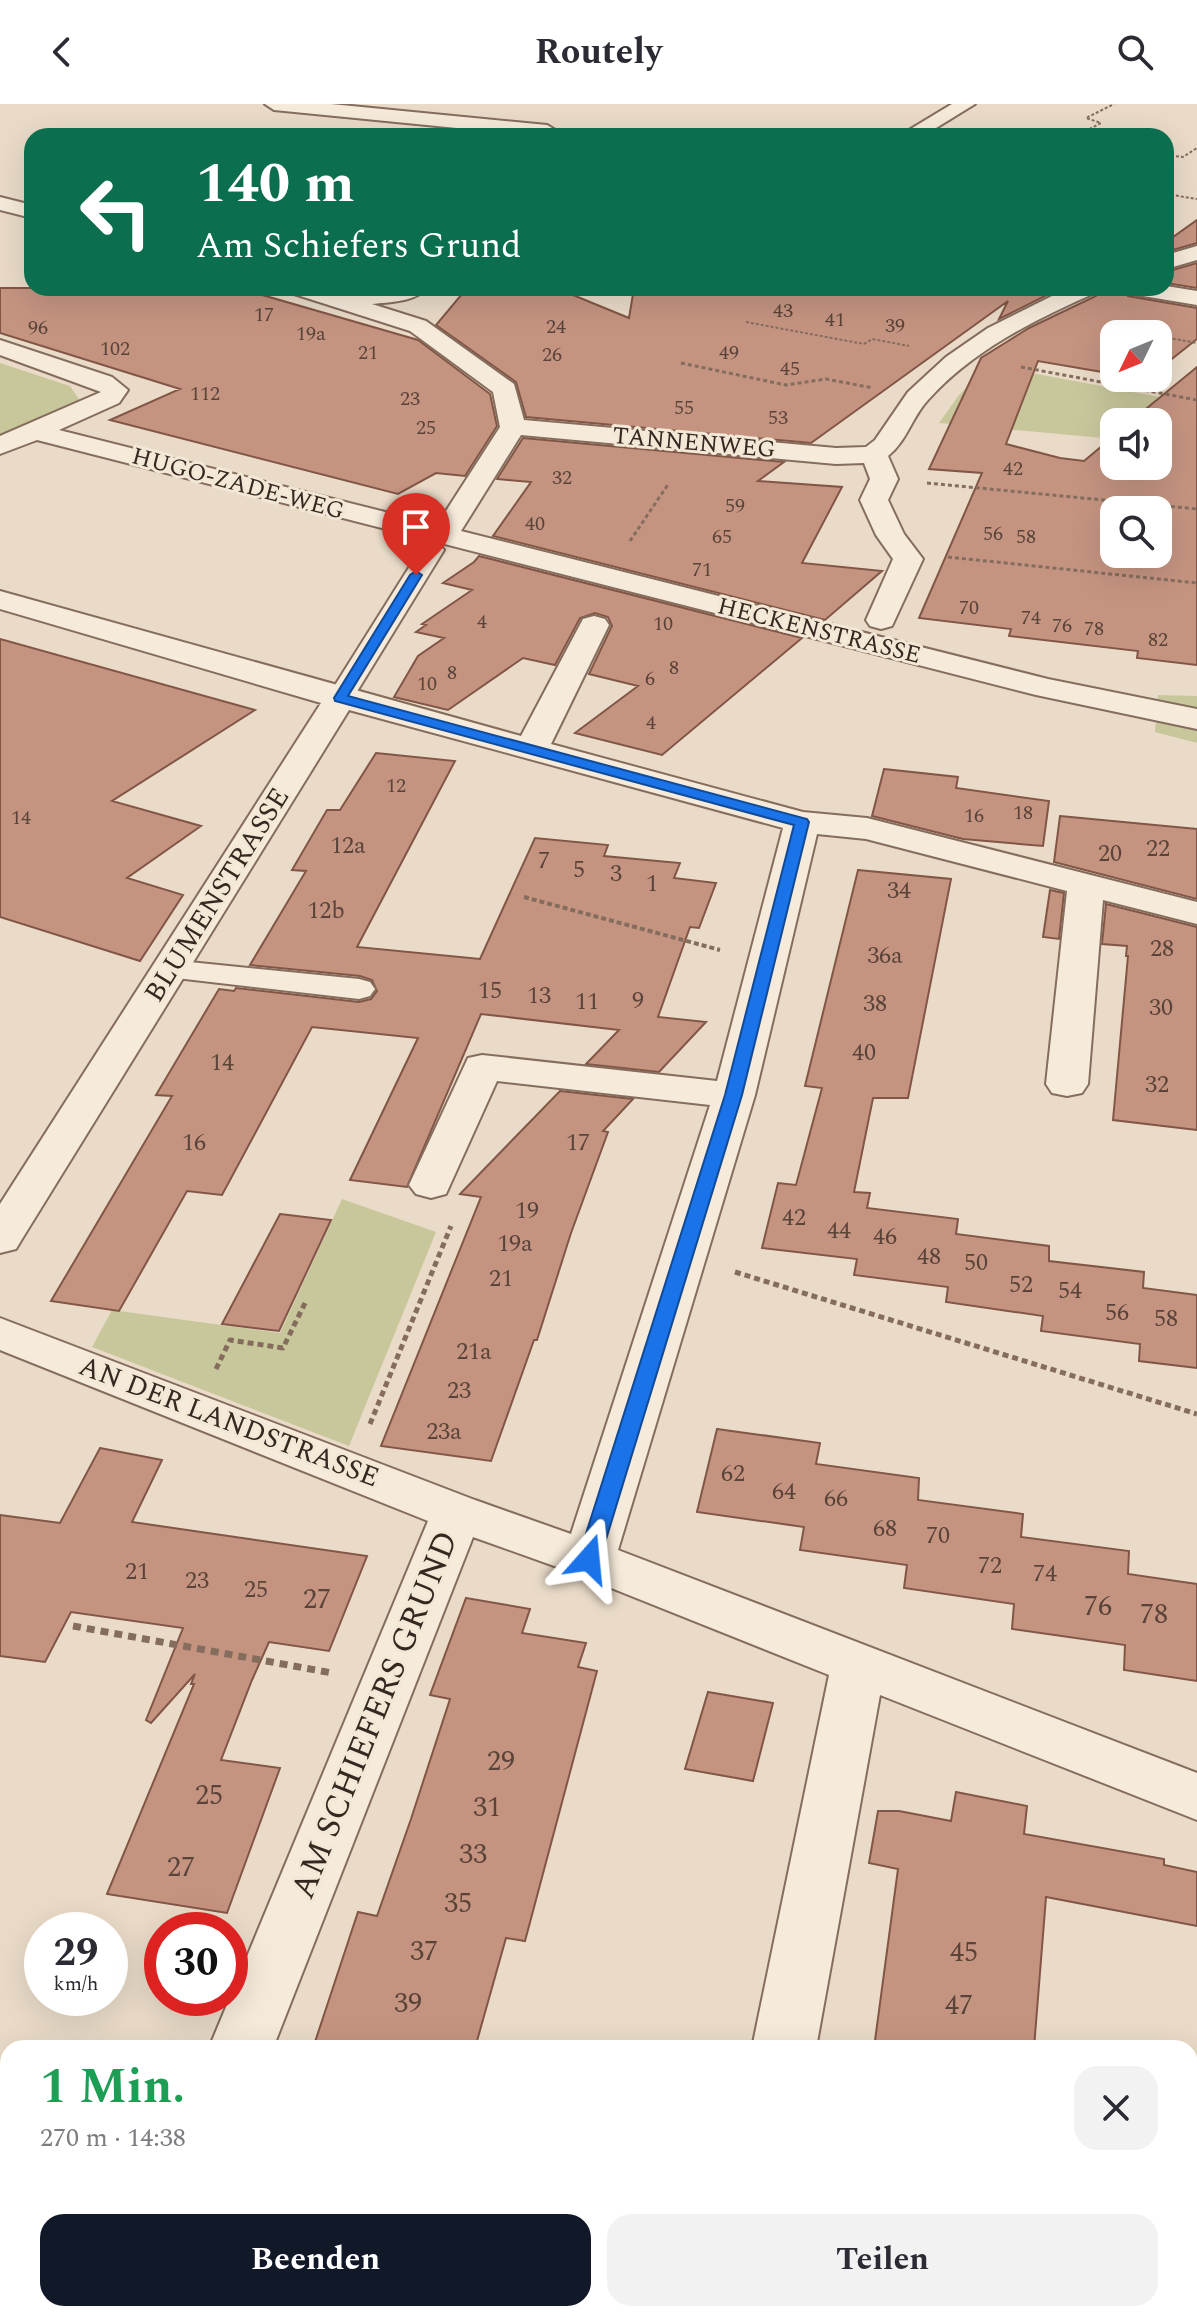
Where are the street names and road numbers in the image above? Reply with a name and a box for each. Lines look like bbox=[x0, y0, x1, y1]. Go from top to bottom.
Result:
street label: TANNENWEG bbox=[611, 418, 777, 468]
street label: HUGO-ZADE-WEG bbox=[128, 438, 348, 530]
street label: HECKENSTRASSE bbox=[713, 588, 925, 674]
street label: BLUMENSTRASSE bbox=[133, 779, 301, 1011]
street label: AN DER LANDSTRASSE bbox=[72, 1345, 386, 1499]
street label: AM SCHIEFERS GRUND bbox=[277, 1523, 473, 1907]

